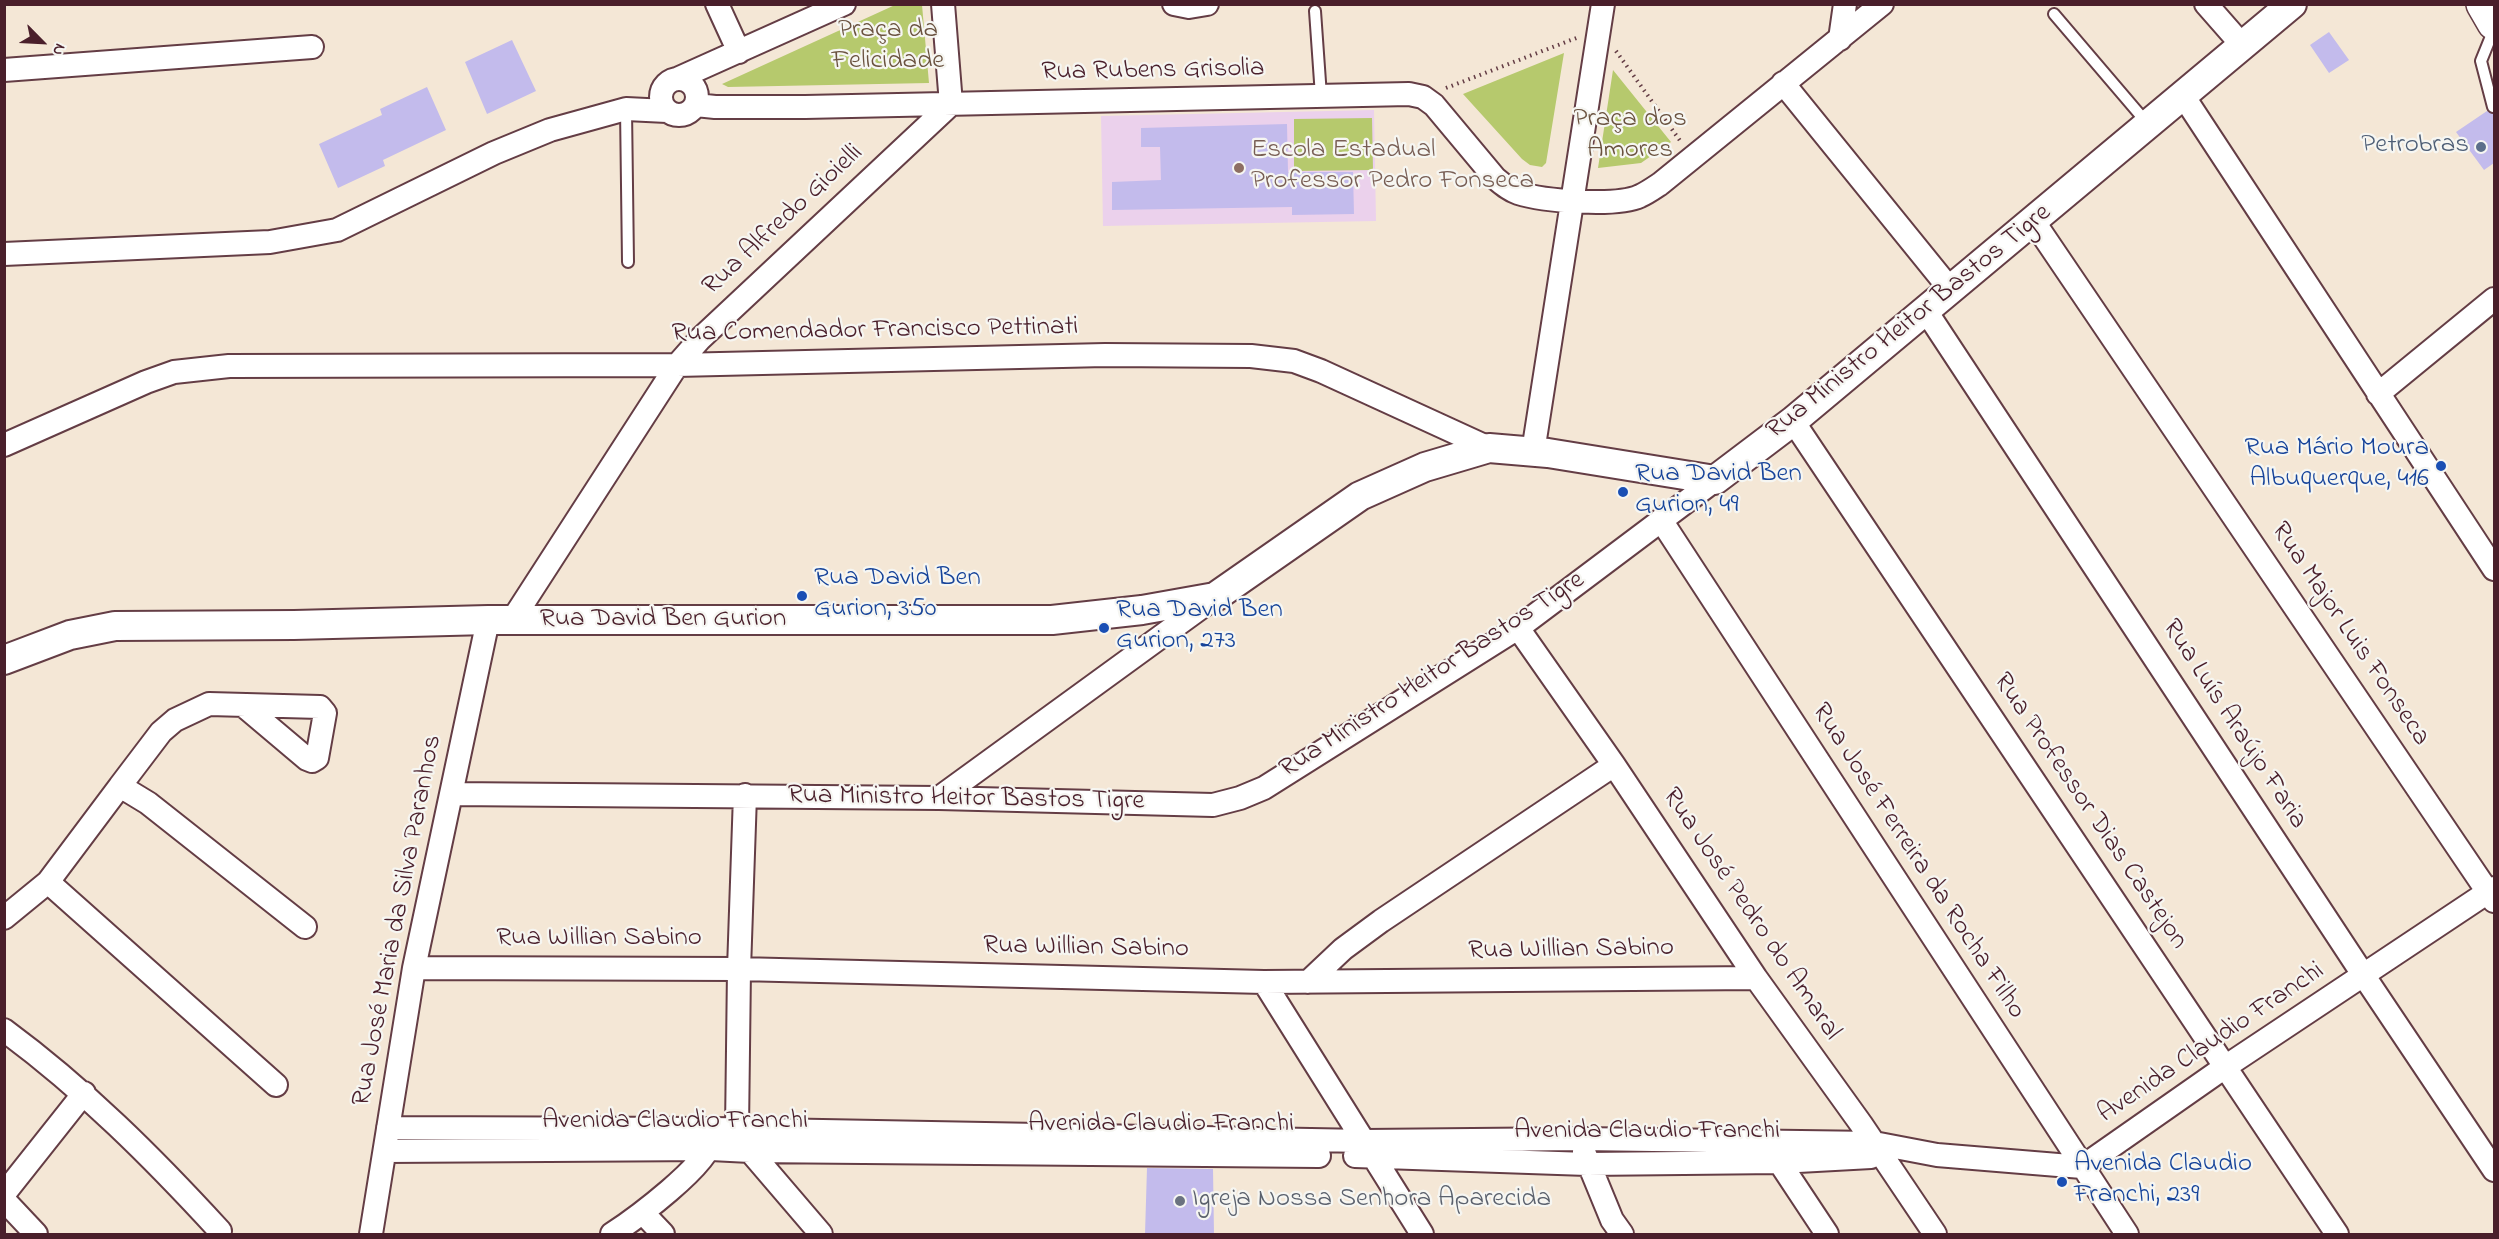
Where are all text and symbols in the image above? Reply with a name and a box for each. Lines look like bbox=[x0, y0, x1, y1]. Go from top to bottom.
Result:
north arrow bbox=[12, 12, 72, 72]
park label: Praça da Felicidade bbox=[832, 16, 944, 79]
text: N bbox=[45, 40, 72, 59]
street label: Rua Rubens Grisolia bbox=[1041, 54, 1265, 90]
park label: Praça dos Amores bbox=[1573, 105, 1687, 168]
place label: Petrobras bbox=[2361, 131, 2469, 163]
place label: Escola Estadual Professor Pedro Fonseca bbox=[1251, 136, 1534, 199]
street label: Rua Alfredo Gioielli bbox=[697, 138, 871, 304]
marker: Petrobras bbox=[2474, 140, 2488, 154]
marker: Escola Estadual Professor Pedro Fonseca bbox=[1232, 161, 1246, 175]
street label: Rua Ministro Heitor Bastos Tigre bbox=[1761, 198, 2059, 448]
street label: Rua Comendador Francisco Pettinati bbox=[671, 312, 1079, 352]
place label: Rua Mário Moura Albuquerque, 416 bbox=[2245, 434, 2429, 497]
marker: Rua Mário Moura Albuquerque, 416 bbox=[2434, 459, 2448, 473]
place label: Rua David Ben Gurion, 49 bbox=[1635, 460, 1802, 523]
marker: Rua David Ben Gurion, 49 bbox=[1616, 485, 1630, 499]
street label: Rua Major Luis Fonseca bbox=[2262, 517, 2436, 753]
place label: Rua David Ben Gurion, 350 bbox=[814, 564, 981, 627]
street label: Rua Ministro Heitor Bastos Tigre bbox=[1274, 565, 1592, 787]
marker: Rua David Ben Gurion, 350 bbox=[795, 589, 809, 603]
place label: Rua David Ben Gurion, 273 bbox=[1116, 596, 1283, 659]
street label: Rua David Ben Gurion bbox=[540, 605, 786, 637]
street label: Rua Luís Araújo Faria bbox=[2153, 614, 2313, 836]
marker: Rua David Ben Gurion, 273 bbox=[1097, 621, 1111, 635]
street label: Rua Professor Dias Castejon bbox=[1984, 668, 2194, 956]
street label: Rua José Ferreira da Rocha Filho bbox=[1803, 698, 2031, 1026]
street label: Rua José Maria da Silva Paranhos bbox=[347, 733, 451, 1109]
street label: Rua Ministro Heitor Bastos Tigre bbox=[787, 781, 1145, 819]
street label: Rua José Pedro do Amaral bbox=[1653, 783, 1847, 1047]
street label: Rua Willian Sabino bbox=[496, 924, 702, 956]
street label: Rua Willian Sabino bbox=[983, 931, 1189, 967]
street label: Rua Willian Sabino bbox=[1468, 933, 1674, 969]
street label: Avenida Claudio Franchi bbox=[2093, 956, 2331, 1132]
street label: Avenida Claudio Franchi bbox=[542, 1107, 808, 1139]
street label: Avenida Claudio Franchi bbox=[1028, 1110, 1294, 1142]
street label: Avenida Claudio Franchi bbox=[1514, 1117, 1780, 1149]
place label: Avenida Claudio Franchi, 239 bbox=[2074, 1150, 2252, 1213]
marker: Avenida Claudio Franchi, 239 bbox=[2055, 1175, 2069, 1189]
place label: Igreja Nossa Senhora Aparecida bbox=[1192, 1185, 1551, 1217]
marker: Igreja Nossa Senhora Aparecida bbox=[1173, 1194, 1187, 1208]

